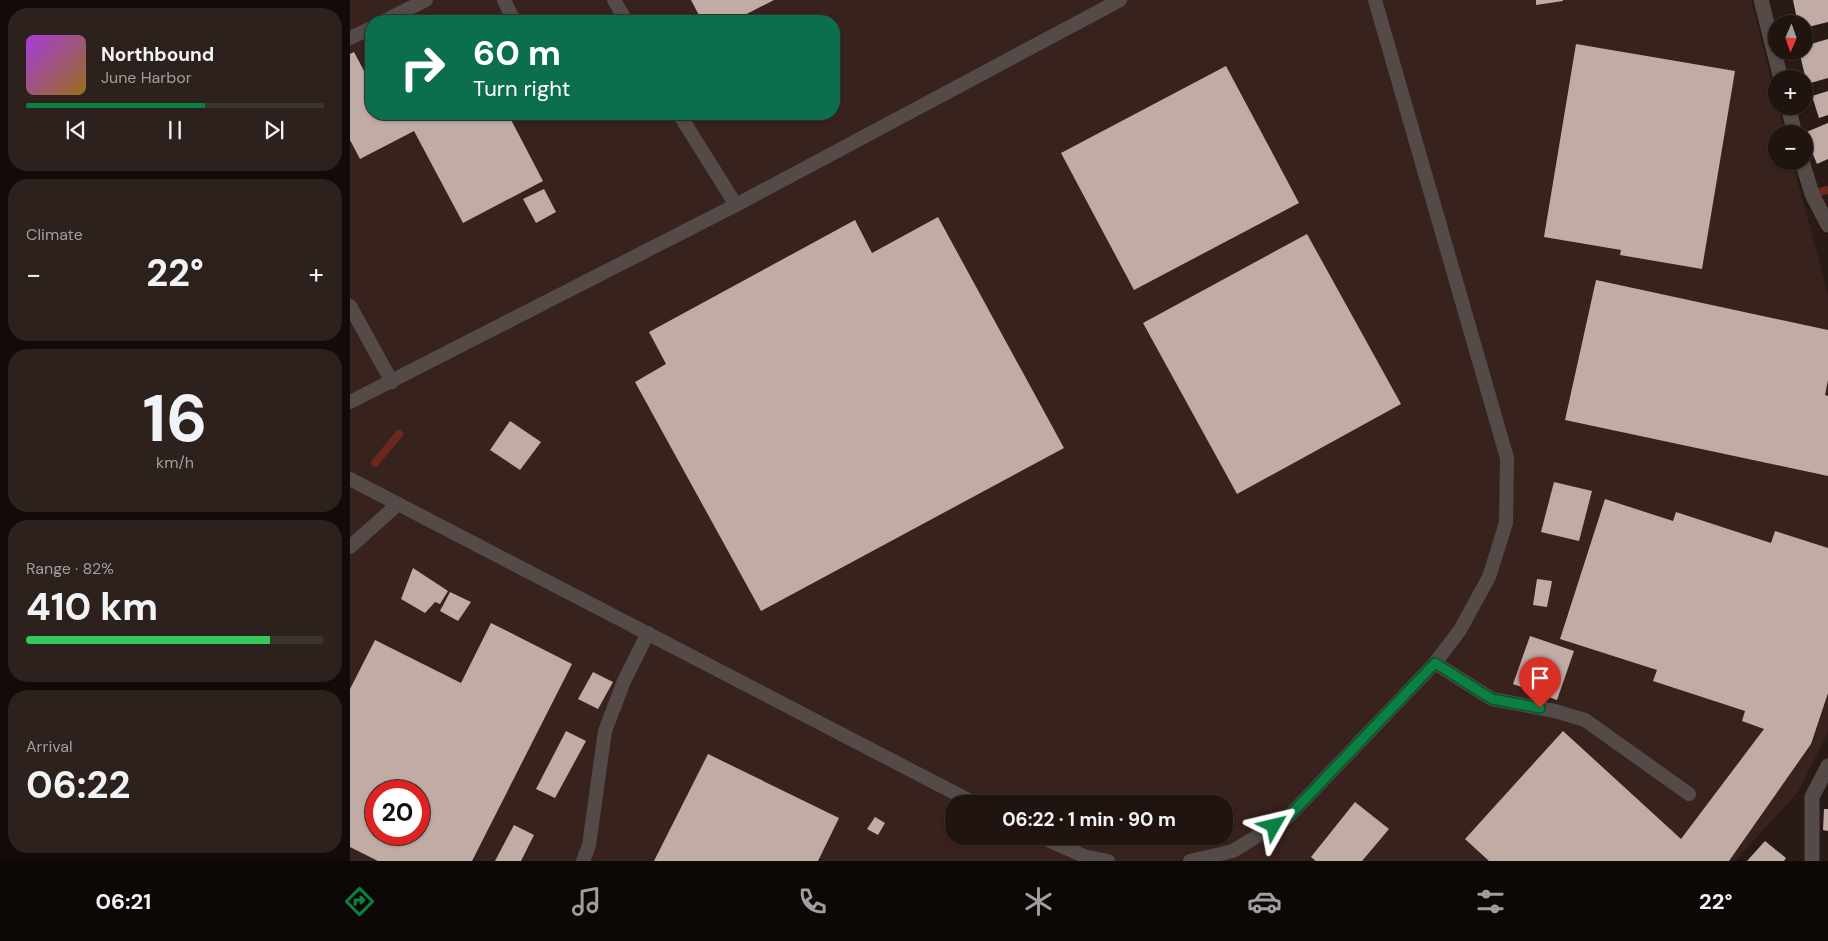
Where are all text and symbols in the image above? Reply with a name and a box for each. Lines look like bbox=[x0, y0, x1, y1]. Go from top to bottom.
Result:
north arrow bbox=[1768, 15, 1812, 60]
map controls bbox=[1768, 15, 1813, 170]
text: 60 m bbox=[473, 30, 561, 76]
icon: right bbox=[390, 35, 455, 100]
text: Northbound bbox=[101, 42, 214, 67]
text: June Harbor bbox=[101, 67, 192, 88]
button: + bbox=[1768, 70, 1813, 115]
text: Turn right bbox=[473, 74, 570, 103]
icon: previous bbox=[62, 116, 90, 144]
icon: pause bbox=[161, 116, 189, 144]
icon: next bbox=[260, 116, 288, 144]
button: − bbox=[1768, 125, 1813, 170]
text: Climate bbox=[26, 224, 83, 245]
text: 22° bbox=[146, 248, 204, 298]
text: − bbox=[26, 256, 41, 293]
text: + bbox=[309, 256, 324, 293]
text: 16 bbox=[143, 377, 207, 461]
text: km/h bbox=[156, 452, 194, 473]
text: Range · 82% bbox=[26, 558, 114, 579]
text: 410 km bbox=[26, 582, 158, 632]
pin bbox=[1519, 657, 1561, 708]
icon: arrive bbox=[1526, 664, 1554, 692]
text: Arrival bbox=[26, 736, 73, 757]
text: 06:22 bbox=[26, 760, 130, 810]
speed limit sign: 20 bbox=[365, 780, 430, 845]
position arrow bbox=[1247, 799, 1299, 851]
text: 06:22 · 1 min · 90 m bbox=[1002, 807, 1176, 832]
icon: directions bbox=[342, 884, 377, 919]
icon: music bbox=[569, 884, 604, 919]
icon: phone bbox=[795, 884, 830, 919]
icon: climate bbox=[1021, 884, 1056, 919]
icon: car bbox=[1247, 884, 1282, 919]
icon: filters bbox=[1473, 884, 1508, 919]
text: 06:21 bbox=[96, 887, 151, 916]
text: 22° bbox=[1699, 887, 1732, 916]

